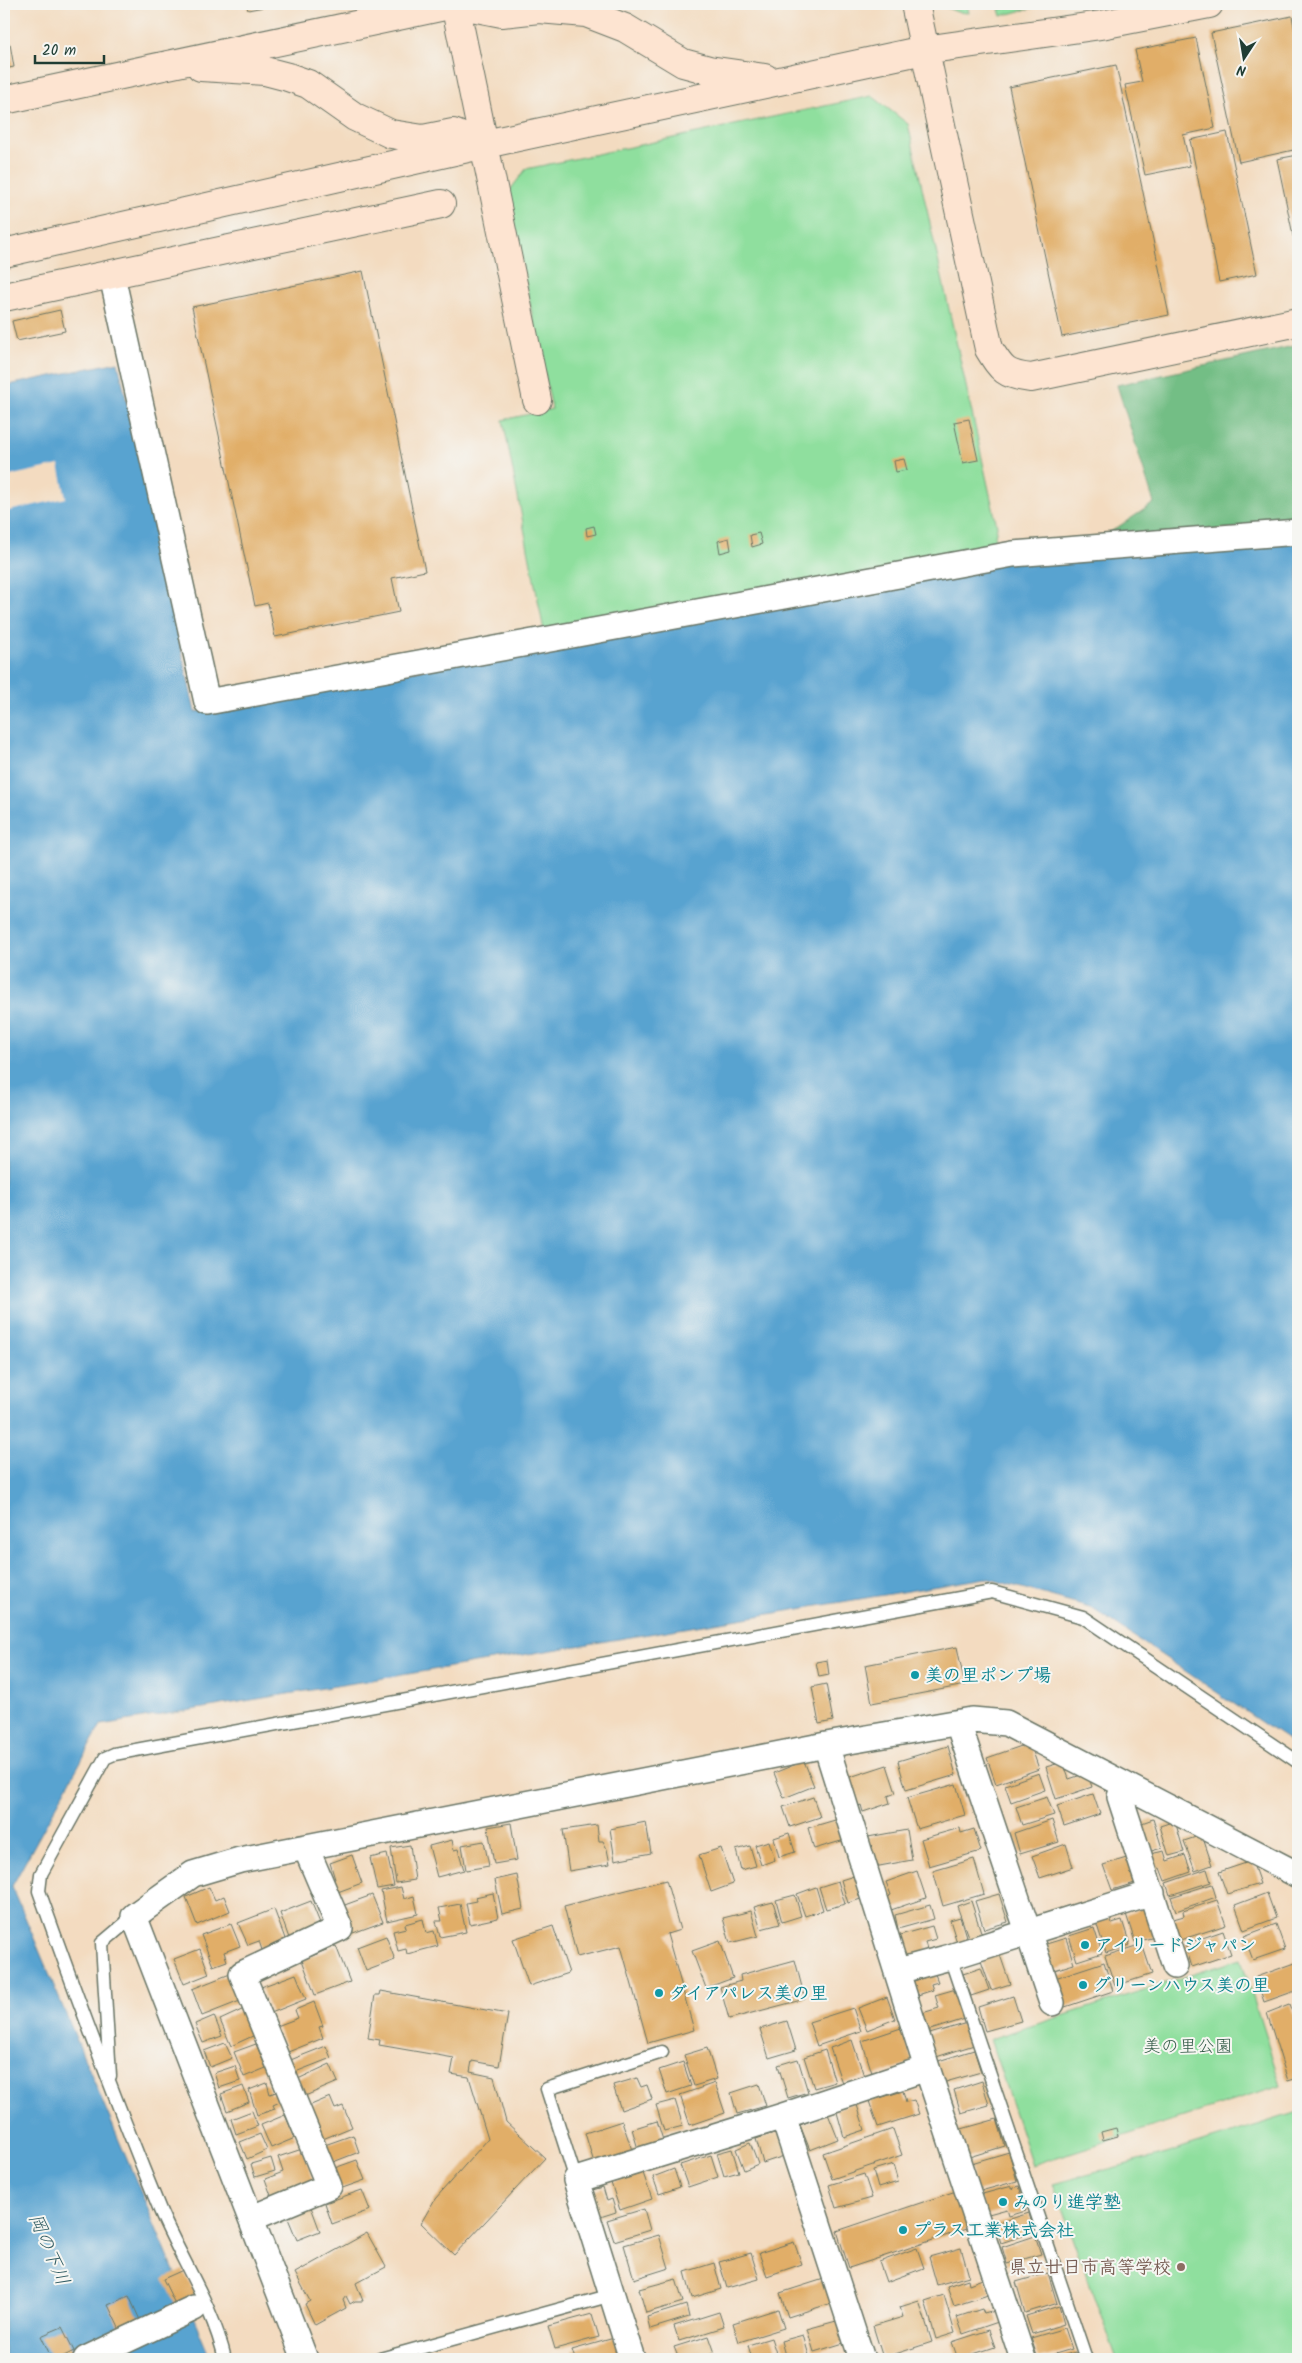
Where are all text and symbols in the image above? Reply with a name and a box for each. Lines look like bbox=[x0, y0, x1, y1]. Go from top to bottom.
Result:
scale bar bbox=[35, 32, 104, 64]
north arrow bbox=[1220, 32, 1270, 82]
text: 20 m bbox=[42, 39, 76, 63]
text: N bbox=[1235, 58, 1248, 81]
place label: 美の里ポンプ場 bbox=[925, 1662, 1051, 1691]
marker: 美の里ポンプ場 bbox=[909, 1669, 921, 1681]
place label: アイリードジャパン bbox=[1095, 1932, 1256, 1961]
marker: アイリードジャパン bbox=[1079, 1939, 1091, 1951]
place label: グリーンハウス美の里 bbox=[1093, 1972, 1270, 2001]
marker: グリーンハウス美の里 bbox=[1077, 1979, 1089, 1991]
place label: ダイアパレス美の里 bbox=[669, 1980, 828, 2009]
marker: ダイアパレス美の里 bbox=[653, 1987, 665, 1999]
park label: 美の里公園 bbox=[1143, 2033, 1233, 2062]
place label: みのり進学塾 bbox=[1013, 2189, 1121, 2218]
marker: みのり進学塾 bbox=[997, 2196, 1009, 2208]
water label: 岡の下川 bbox=[20, 2209, 77, 2291]
place label: プラス工業株式会社 bbox=[913, 2217, 1074, 2246]
marker: プラス工業株式会社 bbox=[897, 2224, 909, 2236]
place label: 県立廿日市高等学校 bbox=[1009, 2254, 1171, 2283]
marker: 県立廿日市高等学校 bbox=[1175, 2261, 1187, 2273]

